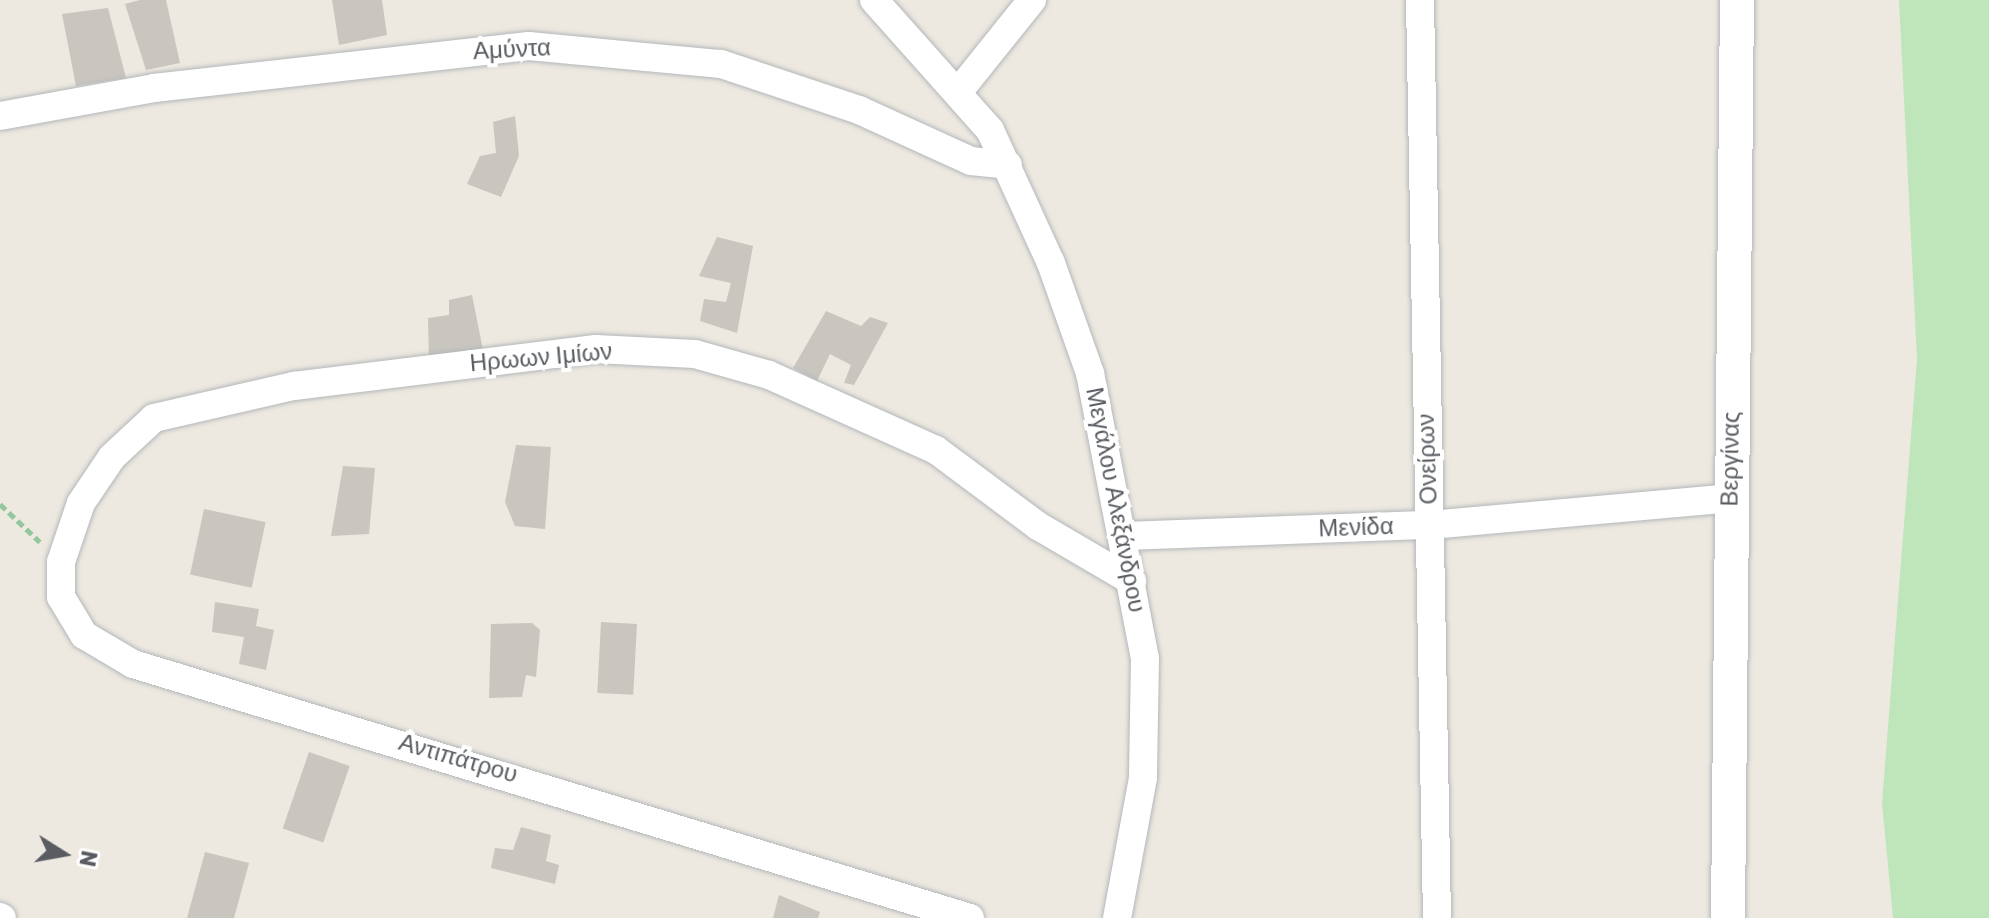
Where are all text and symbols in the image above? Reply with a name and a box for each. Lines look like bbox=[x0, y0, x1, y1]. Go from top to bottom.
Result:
street label: Αμύντα bbox=[472, 34, 552, 66]
street label: Ηρωων Ιμίων bbox=[469, 337, 613, 379]
street label: Μεγάλου Αλεξάνδρου bbox=[1079, 385, 1151, 615]
street label: Βεργίνας bbox=[1716, 411, 1746, 507]
street label: Ονείρων bbox=[1412, 413, 1444, 505]
street label: Μενίδα bbox=[1318, 512, 1394, 544]
street label: Αντιπάτρου bbox=[395, 728, 521, 790]
north arrow bbox=[24, 814, 104, 894]
text: N bbox=[73, 848, 103, 869]

